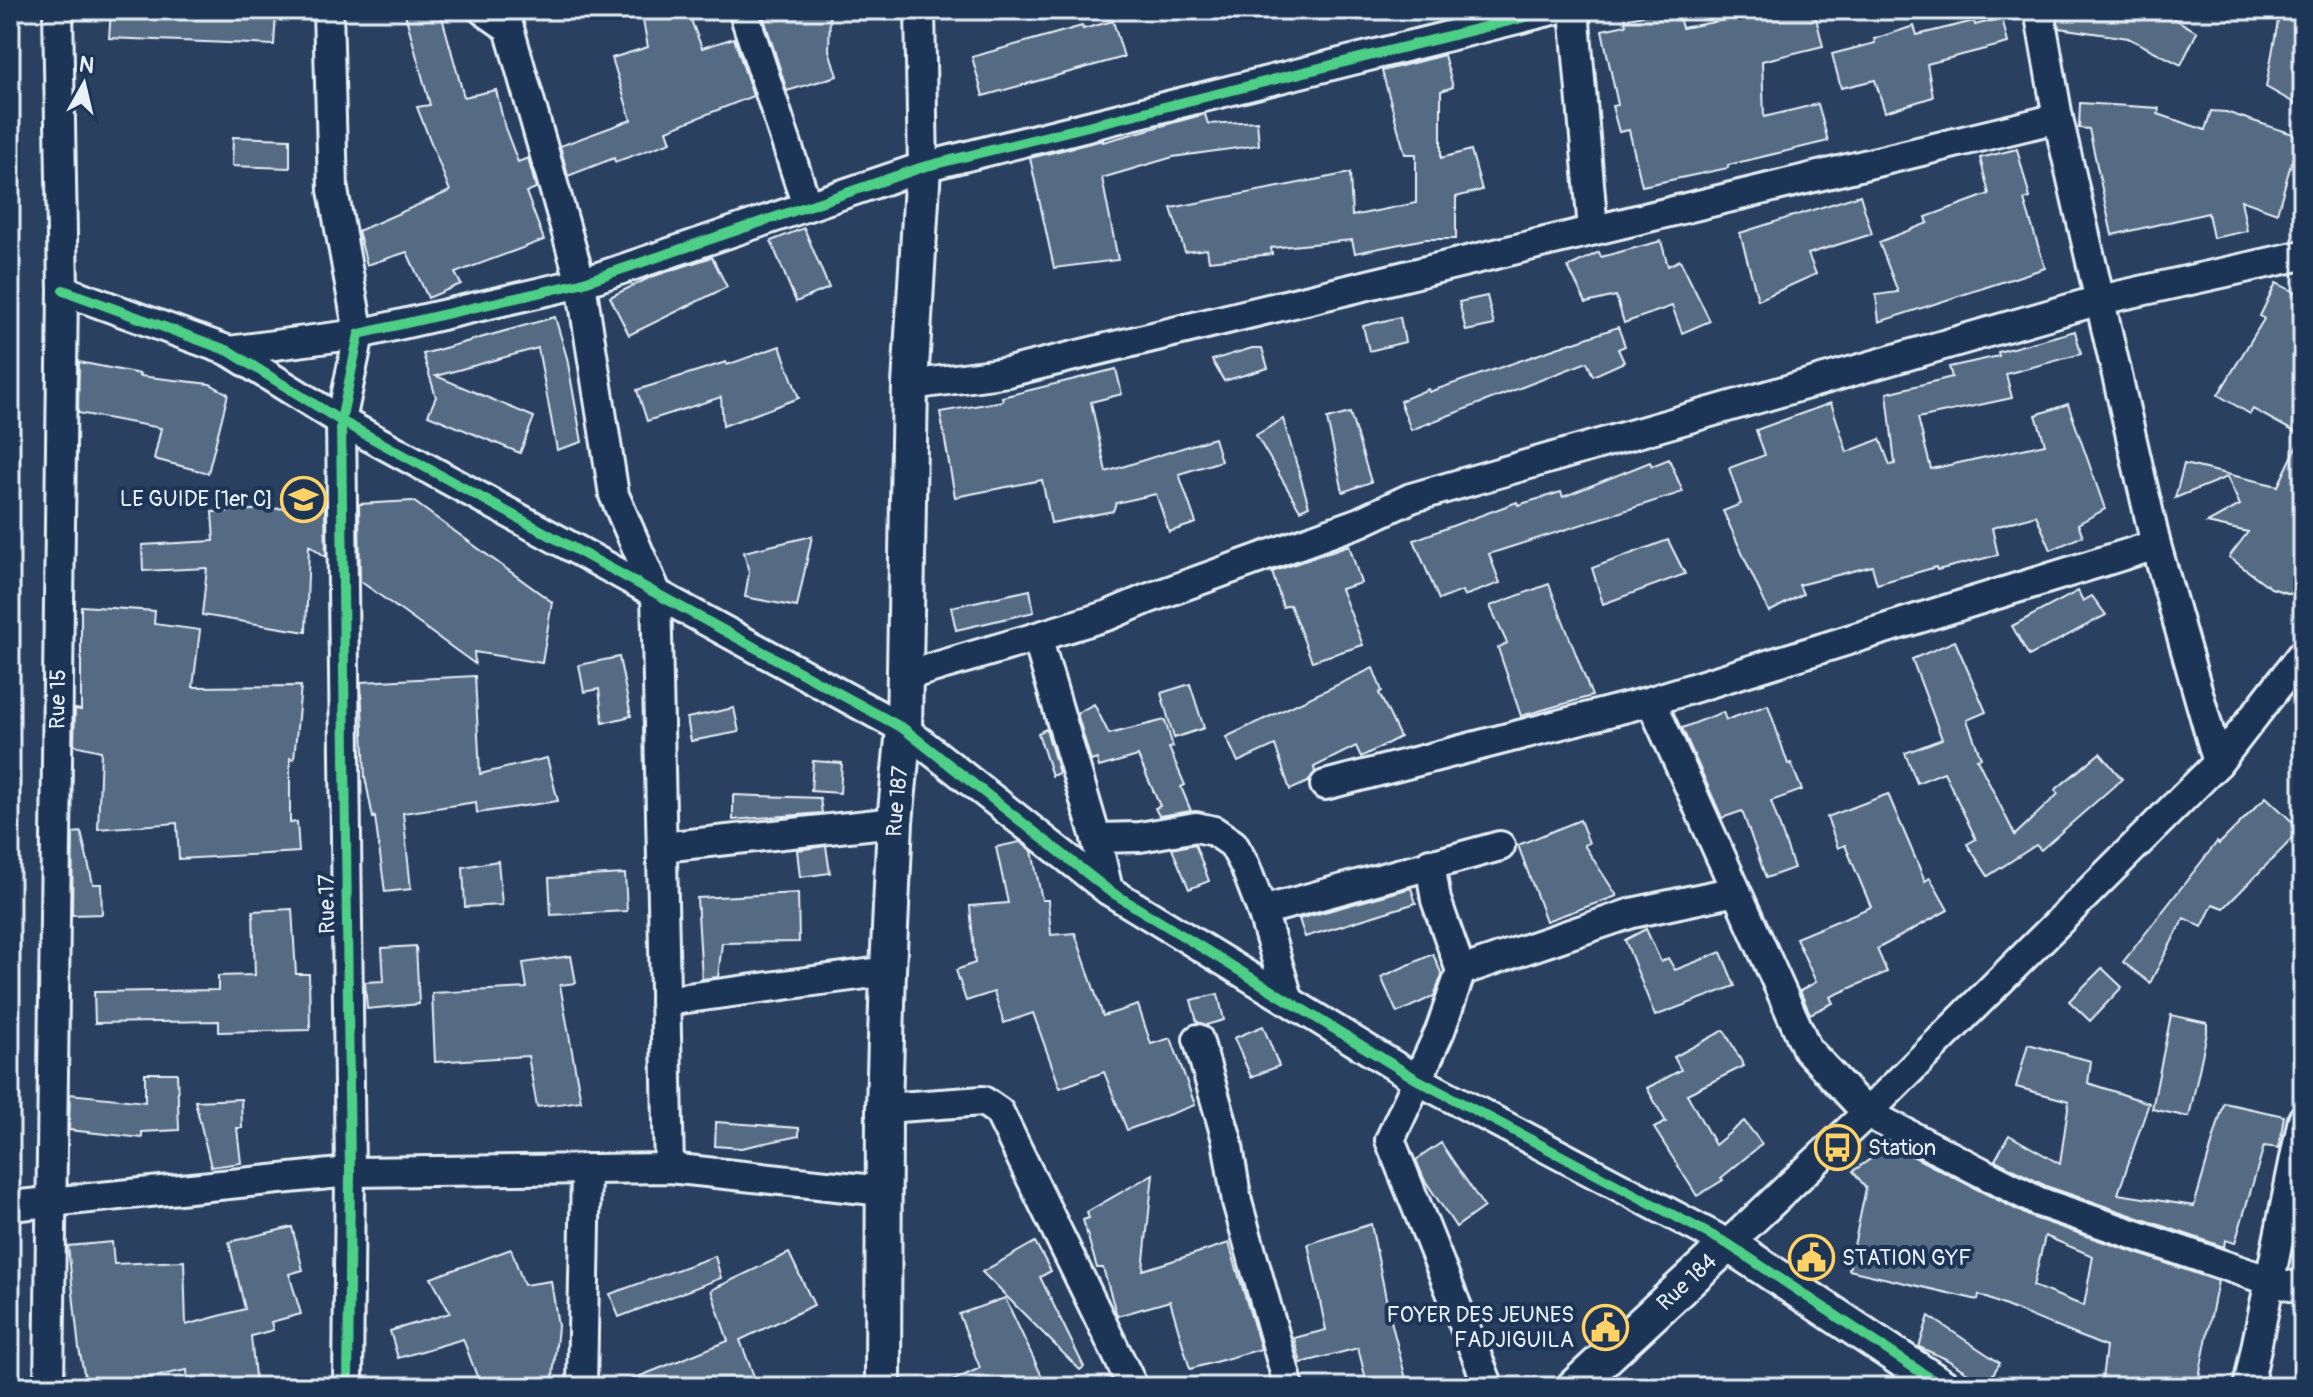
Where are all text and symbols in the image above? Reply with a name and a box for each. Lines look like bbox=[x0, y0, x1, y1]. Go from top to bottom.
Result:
north arrow bbox=[44, 44, 124, 124]
text: N bbox=[77, 50, 96, 80]
school or university icon: LE GUIDE [1er C] bbox=[280, 475, 328, 523]
place label: LE GUIDE [1er C] bbox=[120, 485, 273, 513]
street label: Rue 15 bbox=[43, 669, 72, 729]
street label: Rue 187 bbox=[880, 764, 914, 837]
street label: Rue 17 bbox=[312, 874, 342, 934]
bus stop icon: Station bbox=[1813, 1124, 1861, 1172]
place label: Station bbox=[1868, 1134, 1936, 1162]
public building icon: STATION GYF bbox=[1787, 1234, 1835, 1282]
place label: STATION GYF bbox=[1842, 1244, 1972, 1272]
street label: Rue 184 bbox=[1651, 1247, 1723, 1317]
place label: FOYER DES JEUNES FADJIGUILA bbox=[1387, 1301, 1574, 1354]
public building icon: FOYER DES JEUNES FADJIGUILA bbox=[1581, 1304, 1629, 1352]

